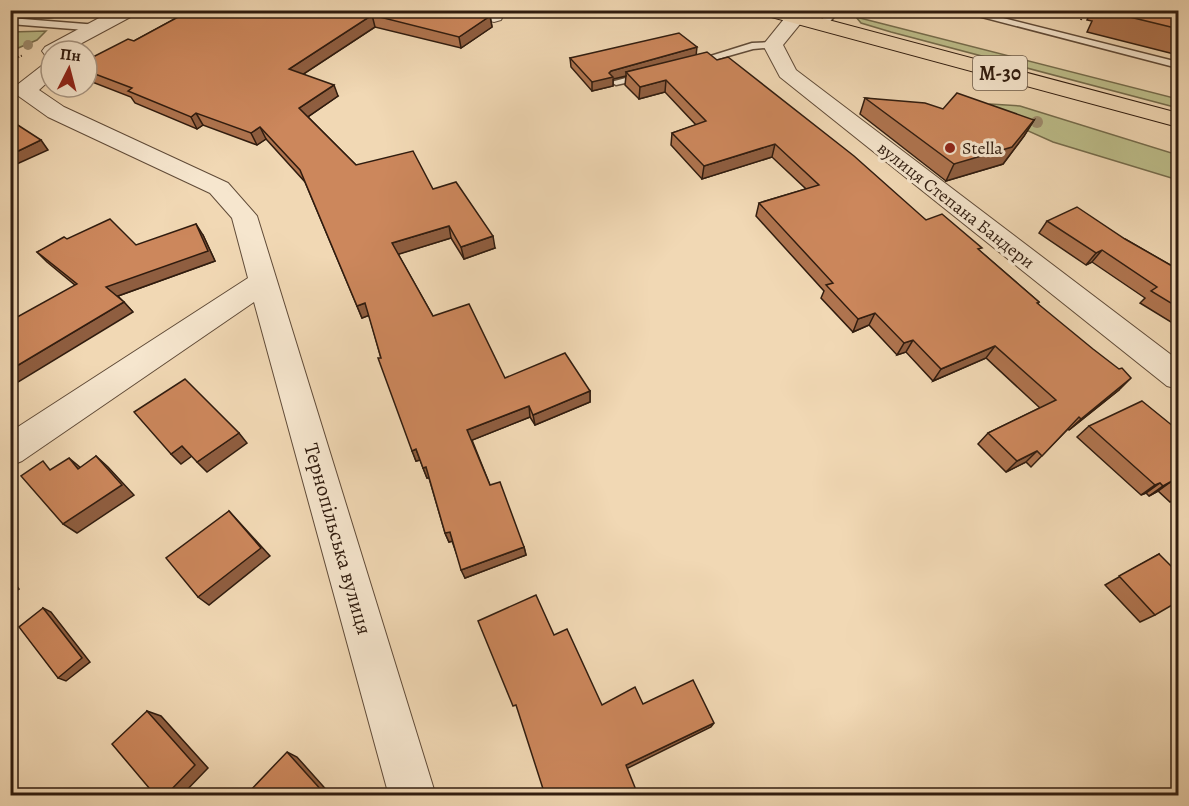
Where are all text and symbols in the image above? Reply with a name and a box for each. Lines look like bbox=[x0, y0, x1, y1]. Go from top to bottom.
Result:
north arrow bbox=[39, 39, 99, 99]
text: Пн bbox=[59, 43, 82, 67]
road number: М-30 bbox=[973, 56, 1027, 90]
street label: вулиця Степана Бандери bbox=[872, 136, 1040, 274]
place label: Stella bbox=[962, 136, 1003, 160]
marker: Stella bbox=[943, 141, 957, 155]
street label: Тернопільська вулиця bbox=[297, 440, 379, 638]

